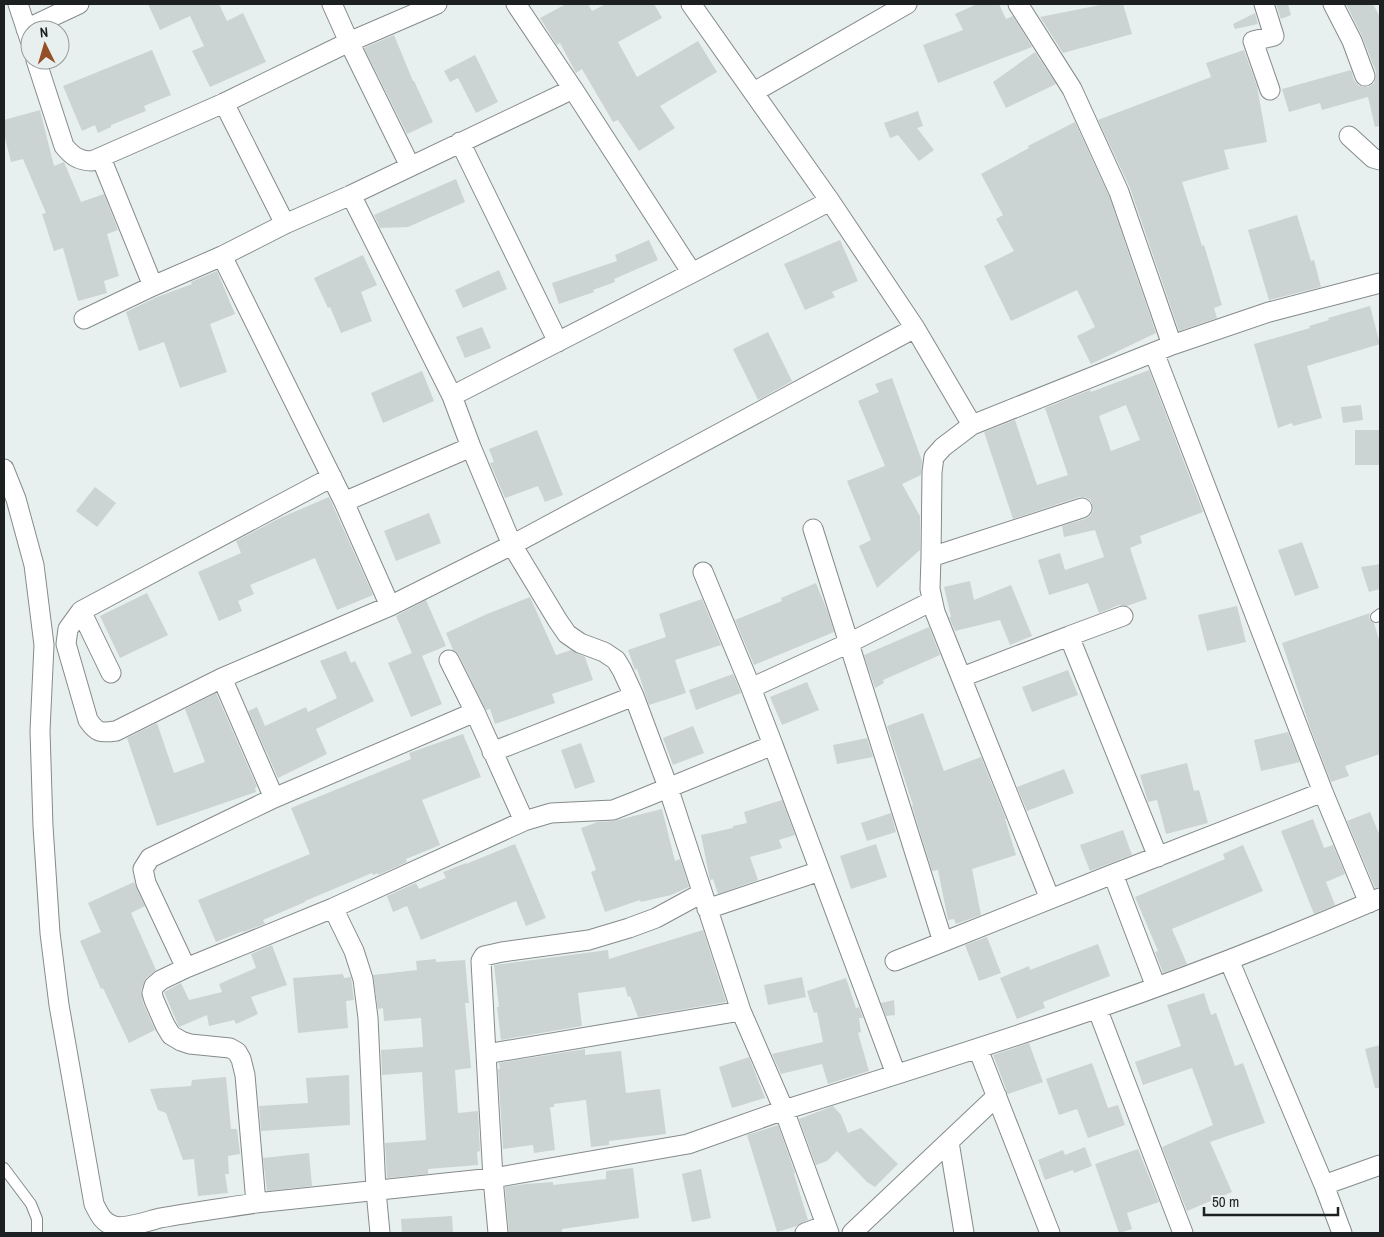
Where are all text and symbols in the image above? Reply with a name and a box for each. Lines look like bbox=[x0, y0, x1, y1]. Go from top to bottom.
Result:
north arrow bbox=[20, 20, 70, 70]
text: N bbox=[39, 23, 49, 41]
scale bar bbox=[1204, 1184, 1338, 1216]
text: 50 m bbox=[1212, 1191, 1239, 1212]

